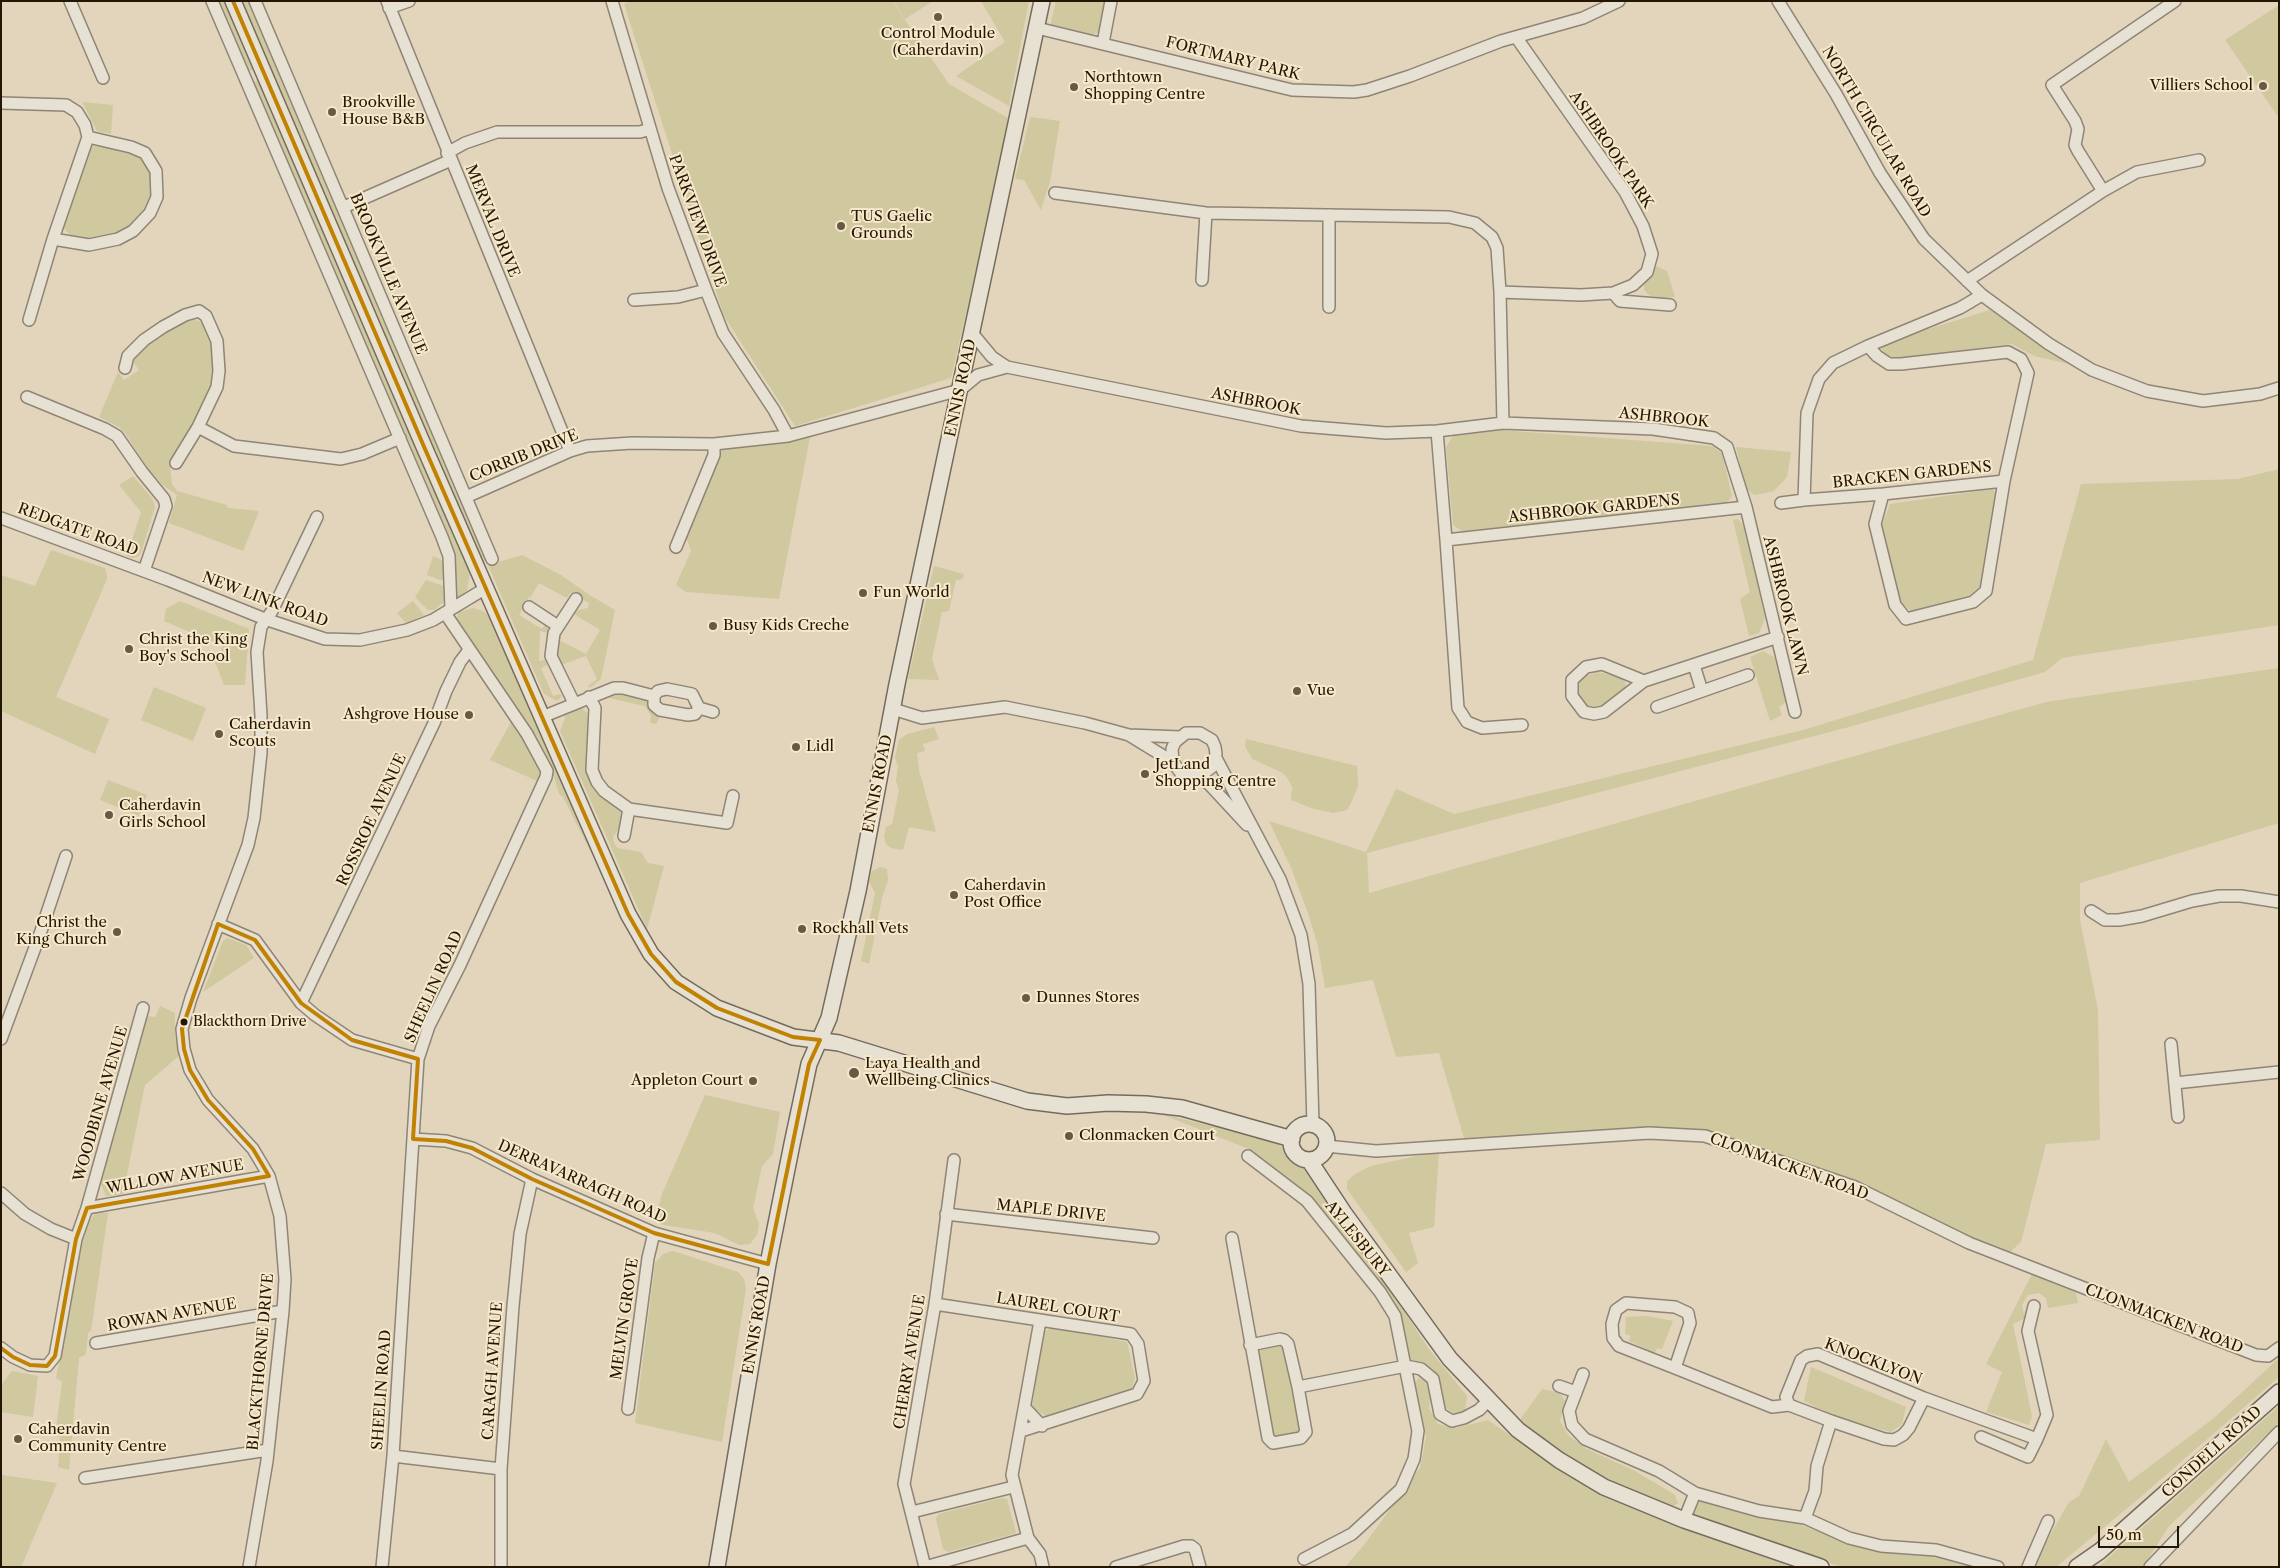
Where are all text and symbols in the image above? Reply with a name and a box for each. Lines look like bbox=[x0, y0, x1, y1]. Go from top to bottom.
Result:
marker: Control Module (Caherdavin) bbox=[932, 11, 944, 23]
place label: Control Module (Caherdavin) bbox=[881, 25, 995, 60]
street label: FORTMARY PARK bbox=[1164, 34, 1302, 84]
street label: NORTH CIRCULAR ROAD bbox=[1818, 43, 1934, 221]
place label: Northtown Shopping Centre bbox=[1084, 69, 1205, 104]
place label: Villiers School bbox=[2150, 77, 2253, 95]
marker: Villiers School bbox=[2257, 80, 2269, 92]
marker: Northtown Shopping Centre bbox=[1068, 81, 1080, 93]
street label: ASHBROOK PARK bbox=[1565, 88, 1657, 212]
place label: Brookville House B&B bbox=[342, 94, 425, 129]
marker: Brookville House B&B bbox=[326, 106, 338, 118]
street label: PARKVIEW DRIVE bbox=[665, 152, 729, 290]
street label: MERVAL DRIVE bbox=[461, 162, 523, 280]
street label: BROOKVILLE AVENUE bbox=[346, 191, 430, 357]
place label: TUS Gaelic Grounds bbox=[851, 208, 932, 243]
marker: TUS Gaelic Grounds bbox=[835, 220, 847, 232]
street label: ENNIS ROAD bbox=[942, 337, 980, 439]
street label: ASHBROOK bbox=[1210, 385, 1302, 419]
street label: ASHBROOK bbox=[1618, 404, 1710, 432]
street label: CORRIB DRIVE bbox=[467, 426, 581, 486]
street label: BRACKEN GARDENS bbox=[1832, 458, 1992, 492]
street label: ASHBROOK GARDENS bbox=[1507, 491, 1681, 527]
street label: REDGATE ROAD bbox=[15, 500, 141, 560]
street label: ASHBROOK LAWN bbox=[1759, 534, 1811, 678]
street label: NEW LINK ROAD bbox=[200, 569, 330, 631]
place label: Fun World bbox=[873, 584, 950, 602]
marker: Fun World bbox=[857, 587, 869, 599]
place label: Busy Kids Creche bbox=[723, 617, 849, 635]
marker: Busy Kids Creche bbox=[707, 620, 719, 632]
place label: Christ the King Boy's School bbox=[139, 631, 247, 666]
marker: Christ the King Boy's School bbox=[123, 643, 135, 655]
place label: Vue bbox=[1307, 682, 1335, 700]
marker: Vue bbox=[1291, 685, 1303, 697]
place label: Ashgrove House bbox=[343, 706, 459, 724]
marker: Ashgrove House bbox=[463, 709, 475, 721]
place label: Caherdavin Scouts bbox=[229, 716, 311, 751]
marker: Caherdavin Scouts bbox=[213, 728, 225, 740]
street label: ENNIS ROAD bbox=[860, 733, 896, 835]
place label: Lidl bbox=[806, 738, 834, 756]
marker: Lidl bbox=[790, 741, 802, 753]
street label: ROSSROE AVENUE bbox=[333, 751, 411, 889]
place label: JetLand Shopping Centre bbox=[1155, 756, 1276, 791]
marker: JetLand Shopping Centre bbox=[1139, 768, 1151, 780]
place label: Caherdavin Girls School bbox=[119, 797, 206, 832]
marker: Caherdavin Girls School bbox=[103, 809, 115, 821]
place label: Caherdavin Post Office bbox=[964, 877, 1046, 912]
marker: Caherdavin Post Office bbox=[948, 889, 960, 901]
place label: Christ the King Church bbox=[16, 914, 107, 949]
place label: Rockhall Vets bbox=[812, 920, 909, 938]
marker: Rockhall Vets bbox=[796, 923, 808, 935]
marker: Christ the King Church bbox=[111, 926, 123, 938]
street label: SHEELIN ROAD bbox=[401, 928, 467, 1046]
place label: Dunnes Stores bbox=[1036, 989, 1140, 1007]
marker: Dunnes Stores bbox=[1020, 992, 1032, 1004]
place label: Blackthorn Drive bbox=[193, 1014, 307, 1030]
marker: Blackthorn Drive bbox=[179, 1017, 189, 1027]
street label: WOODBINE AVENUE bbox=[70, 1024, 132, 1184]
place label: Laya Health and Wellbeing Clinics bbox=[865, 1055, 990, 1090]
marker: Laya Health and Wellbeing Clinics bbox=[847, 1066, 861, 1080]
place label: Appleton Court bbox=[631, 1072, 743, 1090]
marker: Appleton Court bbox=[747, 1075, 759, 1087]
place label: Clonmacken Court bbox=[1079, 1127, 1215, 1145]
marker: Clonmacken Court bbox=[1063, 1130, 1075, 1142]
street label: CLONMACKEN ROAD bbox=[1707, 1130, 1871, 1204]
street label: DERRAVARRAGH ROAD bbox=[495, 1137, 669, 1227]
street label: WILLOW AVENUE bbox=[105, 1156, 245, 1198]
street label: MAPLE DRIVE bbox=[995, 1196, 1107, 1226]
street label: AYLESBURY bbox=[1321, 1197, 1393, 1281]
street label: MELVIN GROVE bbox=[608, 1257, 642, 1381]
street label: BLACKTHORNE DRIVE bbox=[244, 1273, 278, 1451]
street label: ENNIS ROAD bbox=[739, 1274, 775, 1376]
street label: CLONMACKEN ROAD bbox=[2082, 1281, 2246, 1357]
street label: LAUREL COURT bbox=[995, 1289, 1121, 1327]
street label: CHERRY AVENUE bbox=[890, 1293, 930, 1431]
street label: ROWAN AVENUE bbox=[106, 1295, 238, 1335]
street label: CARAGH AVENUE bbox=[479, 1301, 507, 1441]
street label: SHEELIN ROAD bbox=[369, 1329, 395, 1451]
street label: KNOCKLYON bbox=[1822, 1335, 1924, 1389]
street label: CONDELL ROAD bbox=[2158, 1402, 2266, 1502]
place label: Caherdavin Community Centre bbox=[28, 1421, 167, 1456]
marker: Caherdavin Community Centre bbox=[12, 1433, 24, 1445]
scale bar bbox=[2100, 1516, 2181, 1548]
text: 50 m bbox=[2106, 1525, 2142, 1544]

